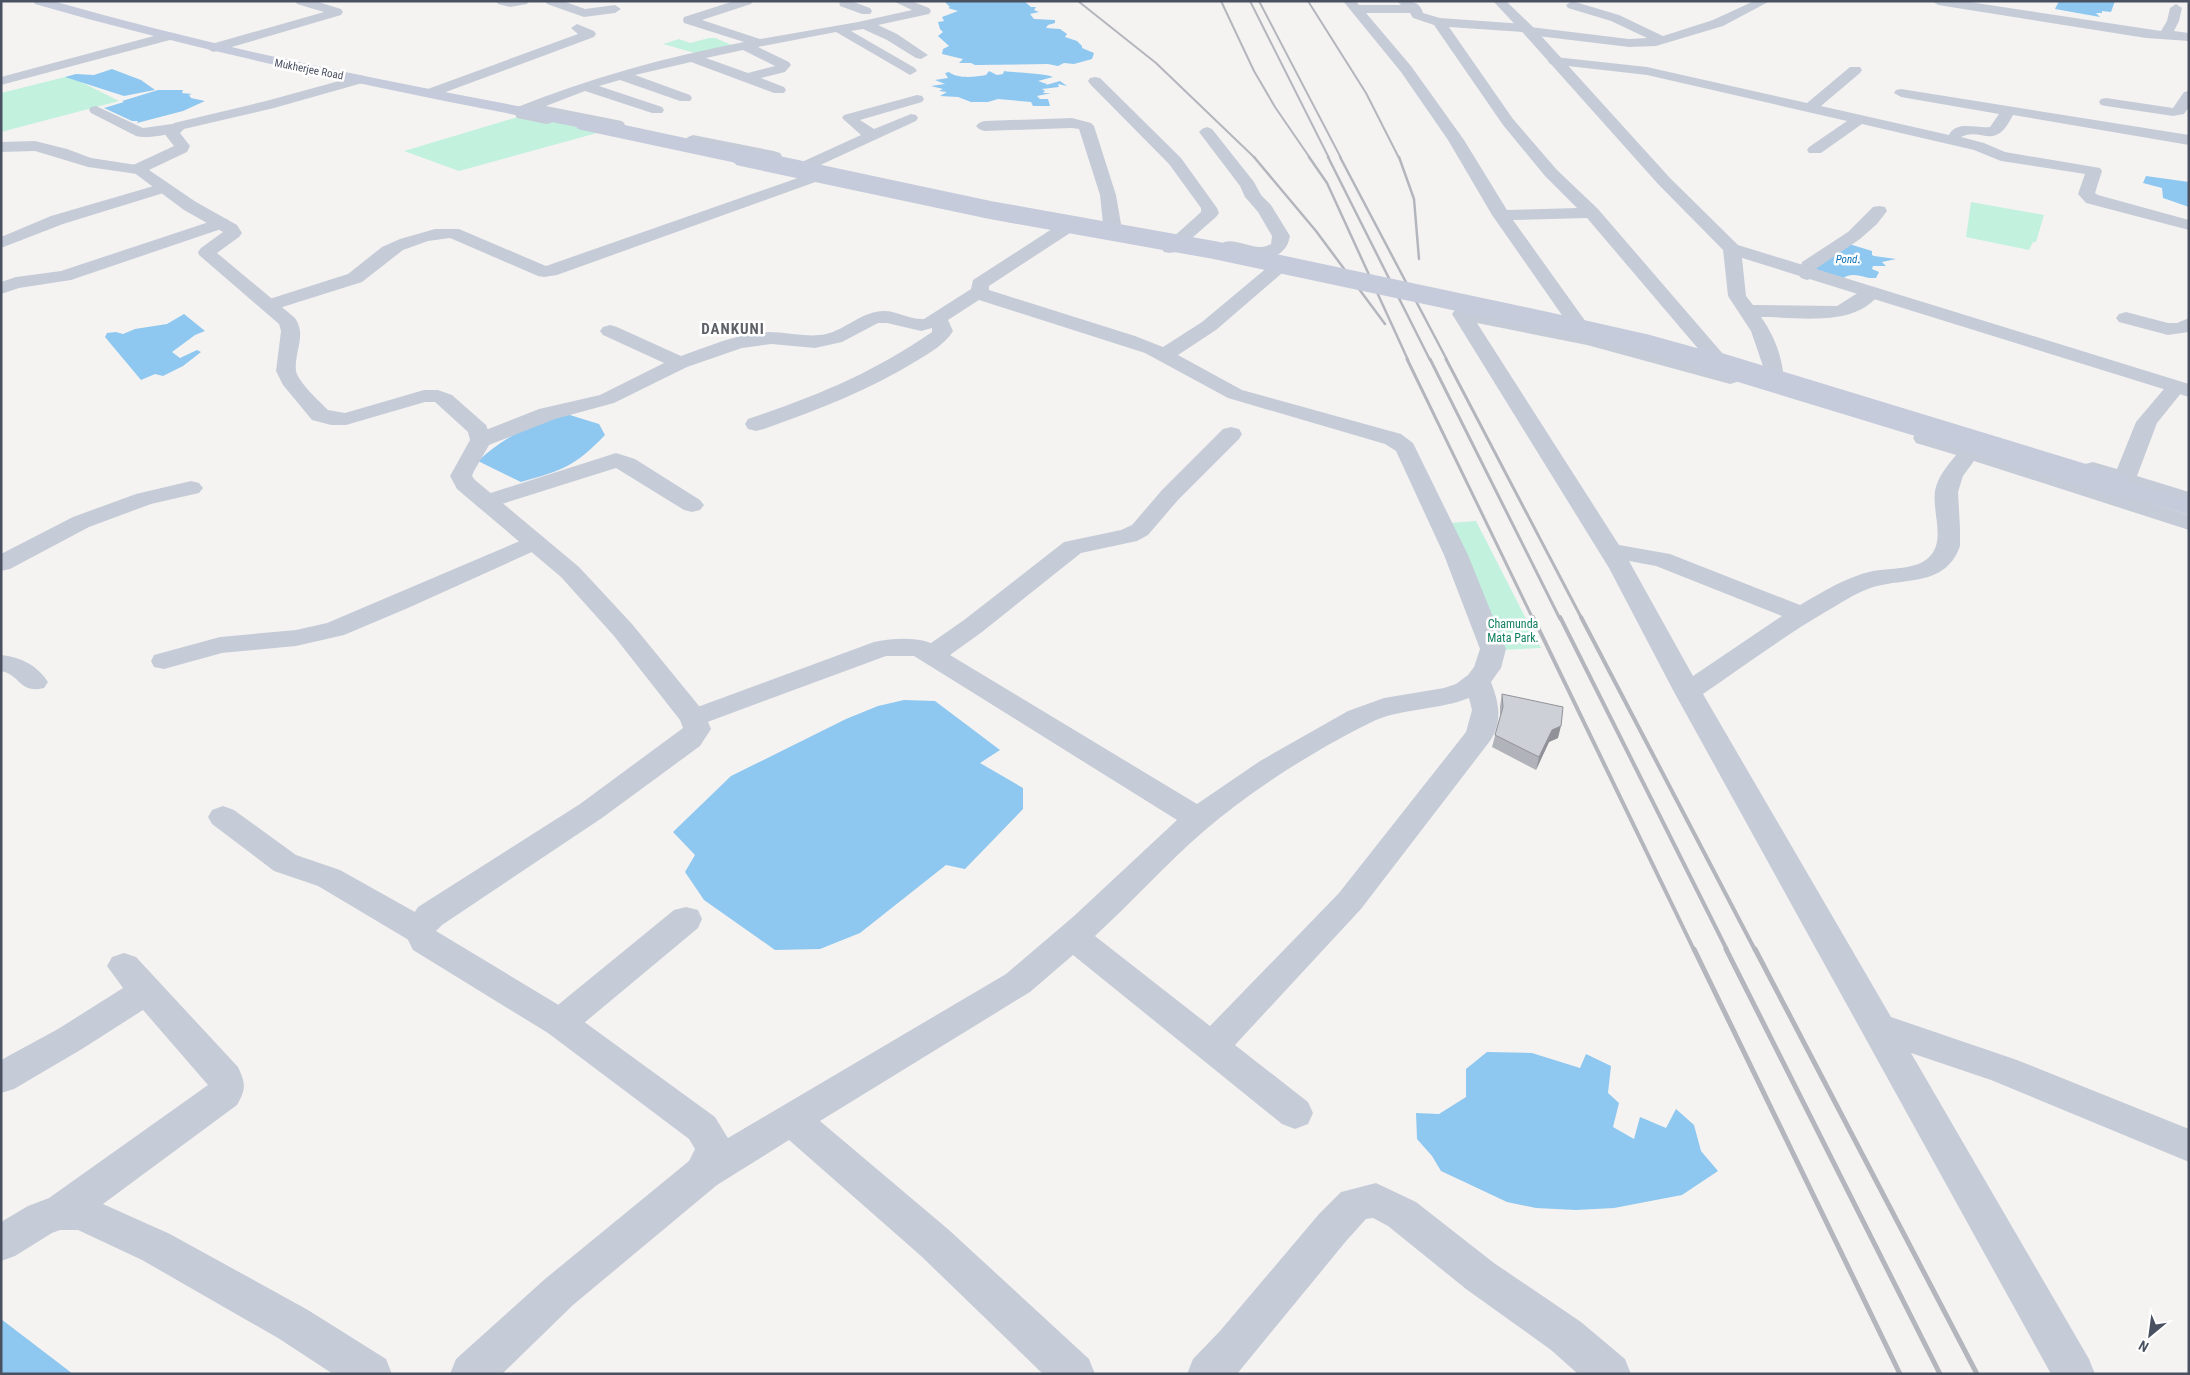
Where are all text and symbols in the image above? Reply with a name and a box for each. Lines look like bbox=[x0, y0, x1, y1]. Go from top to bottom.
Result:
street label: Mukherjee Road bbox=[273, 56, 344, 83]
water label: Pond. bbox=[1836, 253, 1860, 266]
district label: DANKUNI bbox=[701, 320, 765, 338]
park label: Chamunda Mata Park. bbox=[1487, 617, 1539, 645]
north arrow bbox=[2125, 1310, 2175, 1360]
text: N bbox=[2136, 1337, 2151, 1355]

